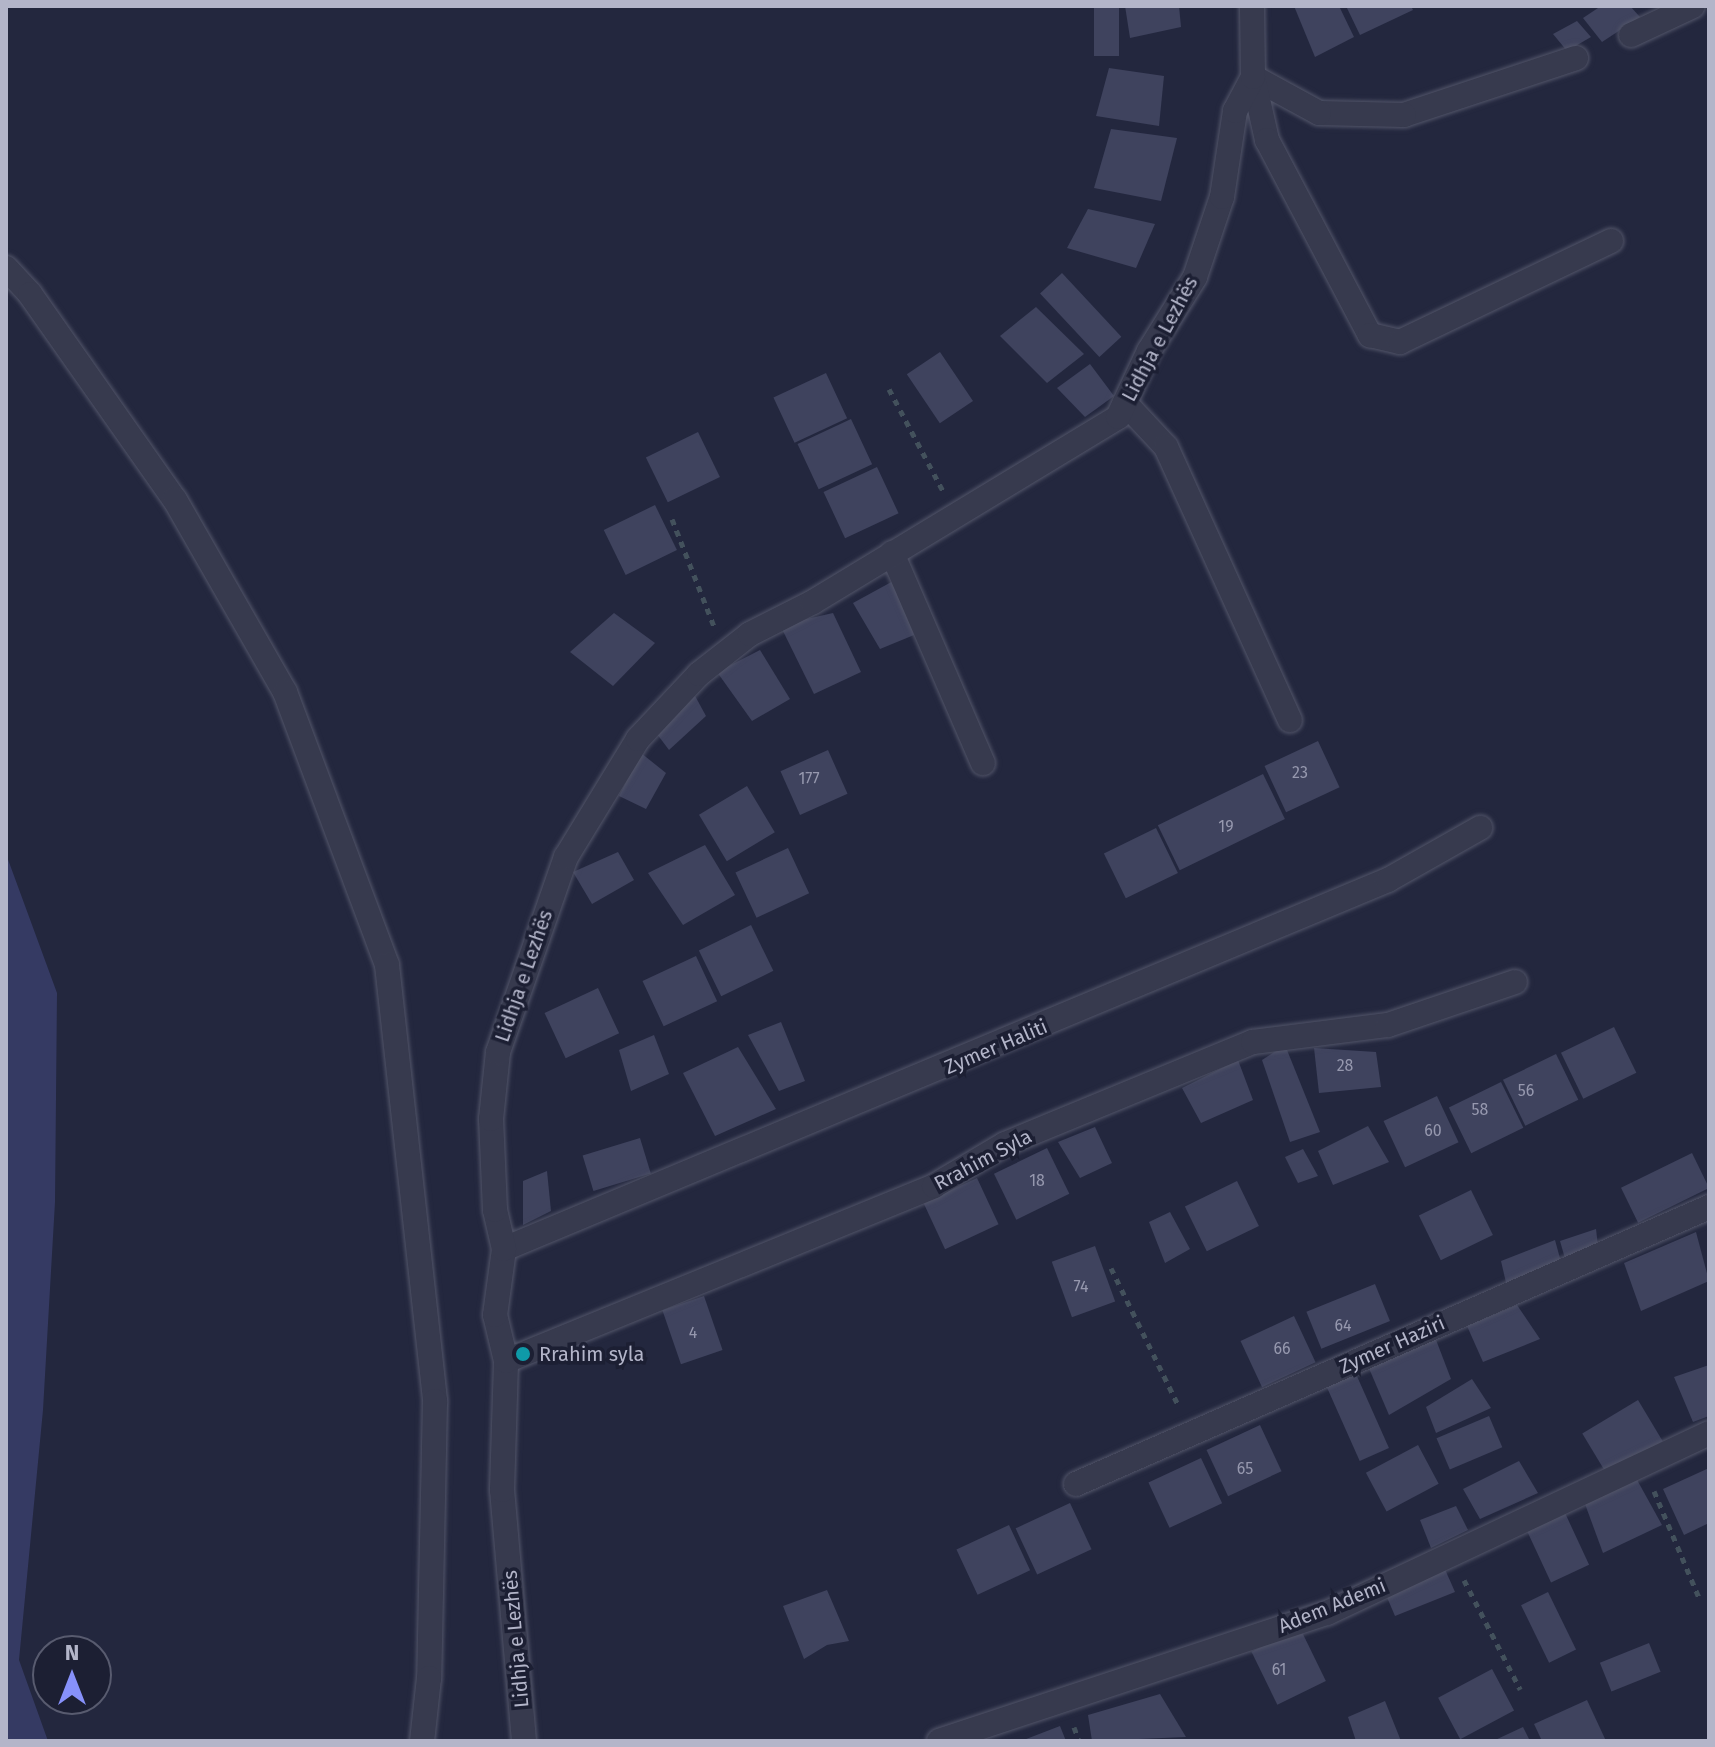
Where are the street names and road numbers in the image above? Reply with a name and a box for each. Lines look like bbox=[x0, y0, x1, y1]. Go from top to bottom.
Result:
street label: Lidhja e Lezhës bbox=[1117, 272, 1203, 406]
street label: Lidhja e Lezhës bbox=[490, 907, 558, 1045]
street label: Zymer Haliti bbox=[941, 1015, 1051, 1079]
street label: Rrahim Syla bbox=[930, 1124, 1036, 1196]
street label: Zymer Haziri bbox=[1335, 1311, 1449, 1379]
street label: Lidhja e Lezhës bbox=[498, 1569, 534, 1709]
street label: Adem Ademi bbox=[1275, 1574, 1389, 1638]

